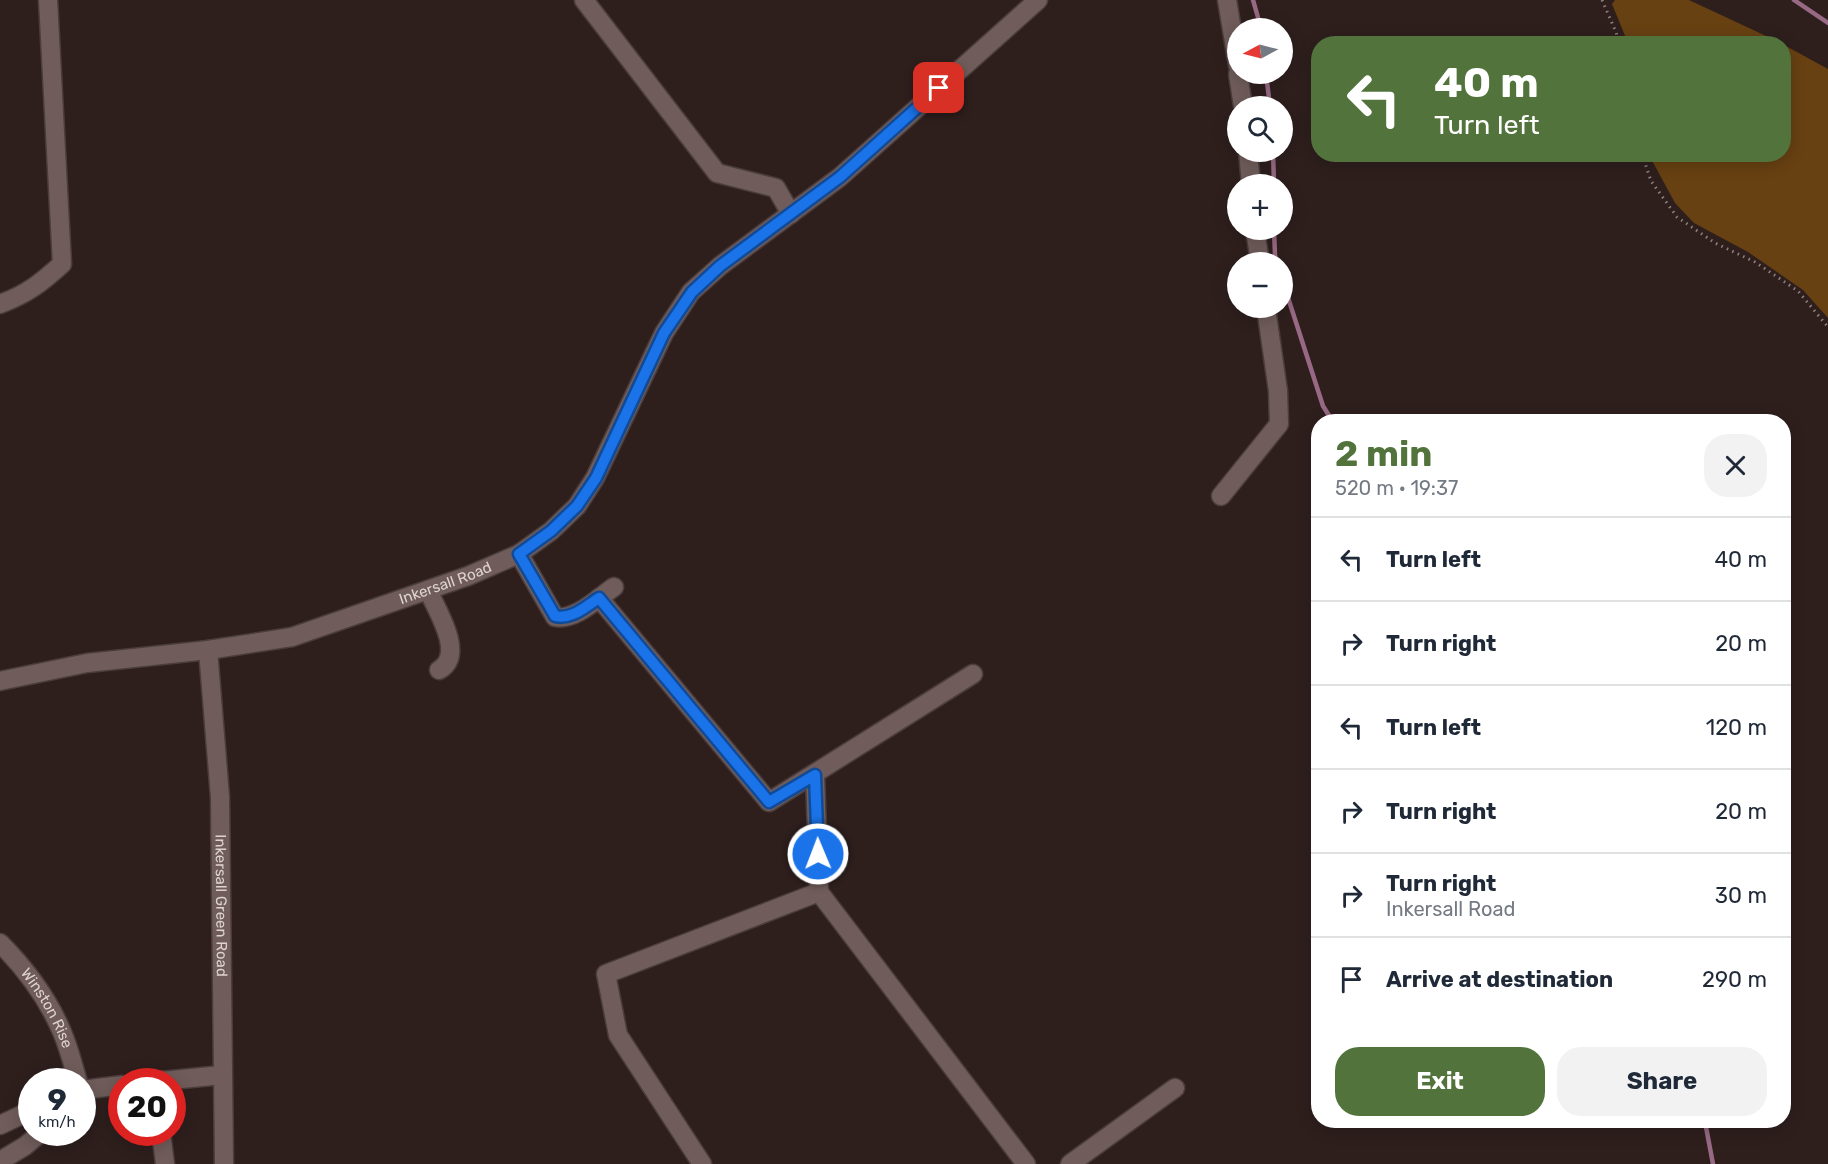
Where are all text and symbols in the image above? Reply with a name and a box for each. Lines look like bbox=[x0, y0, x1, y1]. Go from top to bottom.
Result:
north arrow bbox=[1227, 18, 1293, 84]
map controls bbox=[1227, 18, 1293, 318]
text: 40 m bbox=[1434, 58, 1539, 108]
icon: left bbox=[1335, 60, 1413, 138]
pin bbox=[913, 62, 964, 113]
icon: arrive bbox=[922, 71, 955, 104]
button: search bbox=[1227, 96, 1293, 162]
text: Turn left bbox=[1434, 109, 1539, 141]
button: + bbox=[1227, 174, 1293, 240]
button: − bbox=[1227, 252, 1293, 318]
text: 2 min bbox=[1335, 432, 1433, 475]
button: close bbox=[1704, 434, 1767, 497]
text: 520 m · 19:37 bbox=[1335, 476, 1458, 500]
icon: left bbox=[1335, 543, 1368, 576]
text: Turn left bbox=[1386, 546, 1481, 573]
text: 40 m bbox=[1714, 546, 1767, 573]
street label: Inkersall Road bbox=[397, 558, 494, 608]
icon: right bbox=[1335, 627, 1368, 660]
text: Turn right bbox=[1386, 630, 1496, 657]
text: 20 m bbox=[1715, 630, 1767, 657]
icon: left bbox=[1335, 711, 1368, 744]
text: Turn left bbox=[1386, 714, 1481, 741]
text: 120 m bbox=[1706, 714, 1767, 741]
icon: right bbox=[1335, 795, 1368, 828]
text: Turn right bbox=[1386, 798, 1496, 825]
text: 20 m bbox=[1715, 798, 1767, 825]
position arrow bbox=[786, 822, 850, 886]
street label: Inkersall Green Road bbox=[211, 834, 231, 977]
text: Turn right bbox=[1386, 870, 1496, 897]
icon: right bbox=[1335, 879, 1368, 912]
text: 30 m bbox=[1715, 882, 1767, 909]
text: Inkersall Road bbox=[1386, 897, 1515, 921]
icon: arrive bbox=[1335, 963, 1368, 996]
street label: Winston Rise bbox=[17, 965, 76, 1050]
text: Arrive at destination bbox=[1386, 966, 1613, 993]
text: 290 m bbox=[1702, 966, 1767, 993]
button: Exit bbox=[1335, 1047, 1545, 1116]
button: Share bbox=[1557, 1047, 1767, 1116]
speed limit sign: 20 bbox=[108, 1068, 186, 1146]
text: 9 bbox=[47, 1082, 67, 1118]
text: km/h bbox=[38, 1113, 76, 1131]

